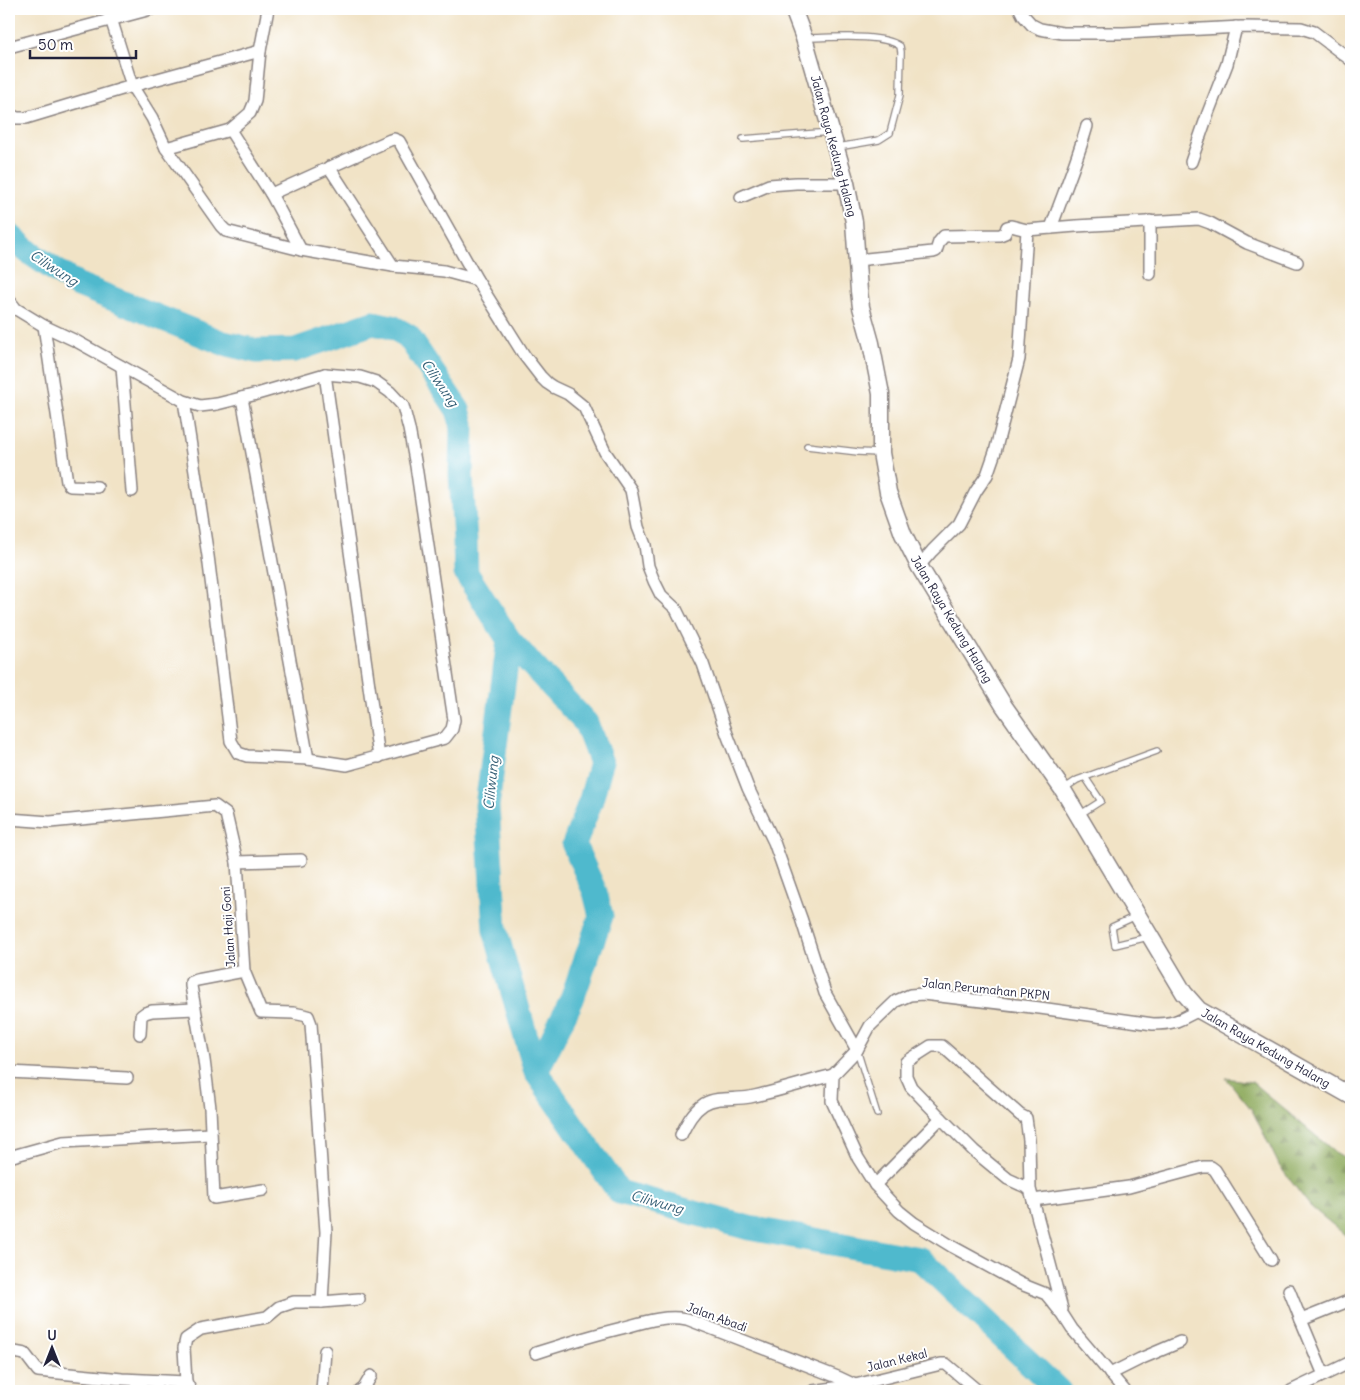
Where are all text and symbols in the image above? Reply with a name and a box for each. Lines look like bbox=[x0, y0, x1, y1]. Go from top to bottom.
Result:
scale bar bbox=[30, 28, 136, 60]
text: 50 m bbox=[38, 35, 73, 54]
street label: Jalan Raya Kedung Halang bbox=[808, 74, 860, 218]
water label: Ciliwung bbox=[27, 246, 82, 291]
water label: Ciliwung bbox=[418, 356, 463, 411]
street label: Jalan Raya Kedung Halang bbox=[908, 553, 996, 685]
water label: Ciliwung bbox=[479, 754, 503, 811]
street label: Jalan Haji Goni bbox=[218, 886, 238, 968]
street label: Jalan Perumahan PKPN bbox=[921, 975, 1051, 1003]
street label: Jalan Raya Kedung Halang bbox=[1199, 1005, 1333, 1091]
water label: Ciliwung bbox=[629, 1186, 686, 1218]
street label: Jalan Abadi bbox=[685, 1299, 749, 1335]
north arrow bbox=[28, 1322, 78, 1372]
text: U bbox=[47, 1326, 57, 1344]
street label: Jalan Kekal bbox=[865, 1345, 929, 1375]

